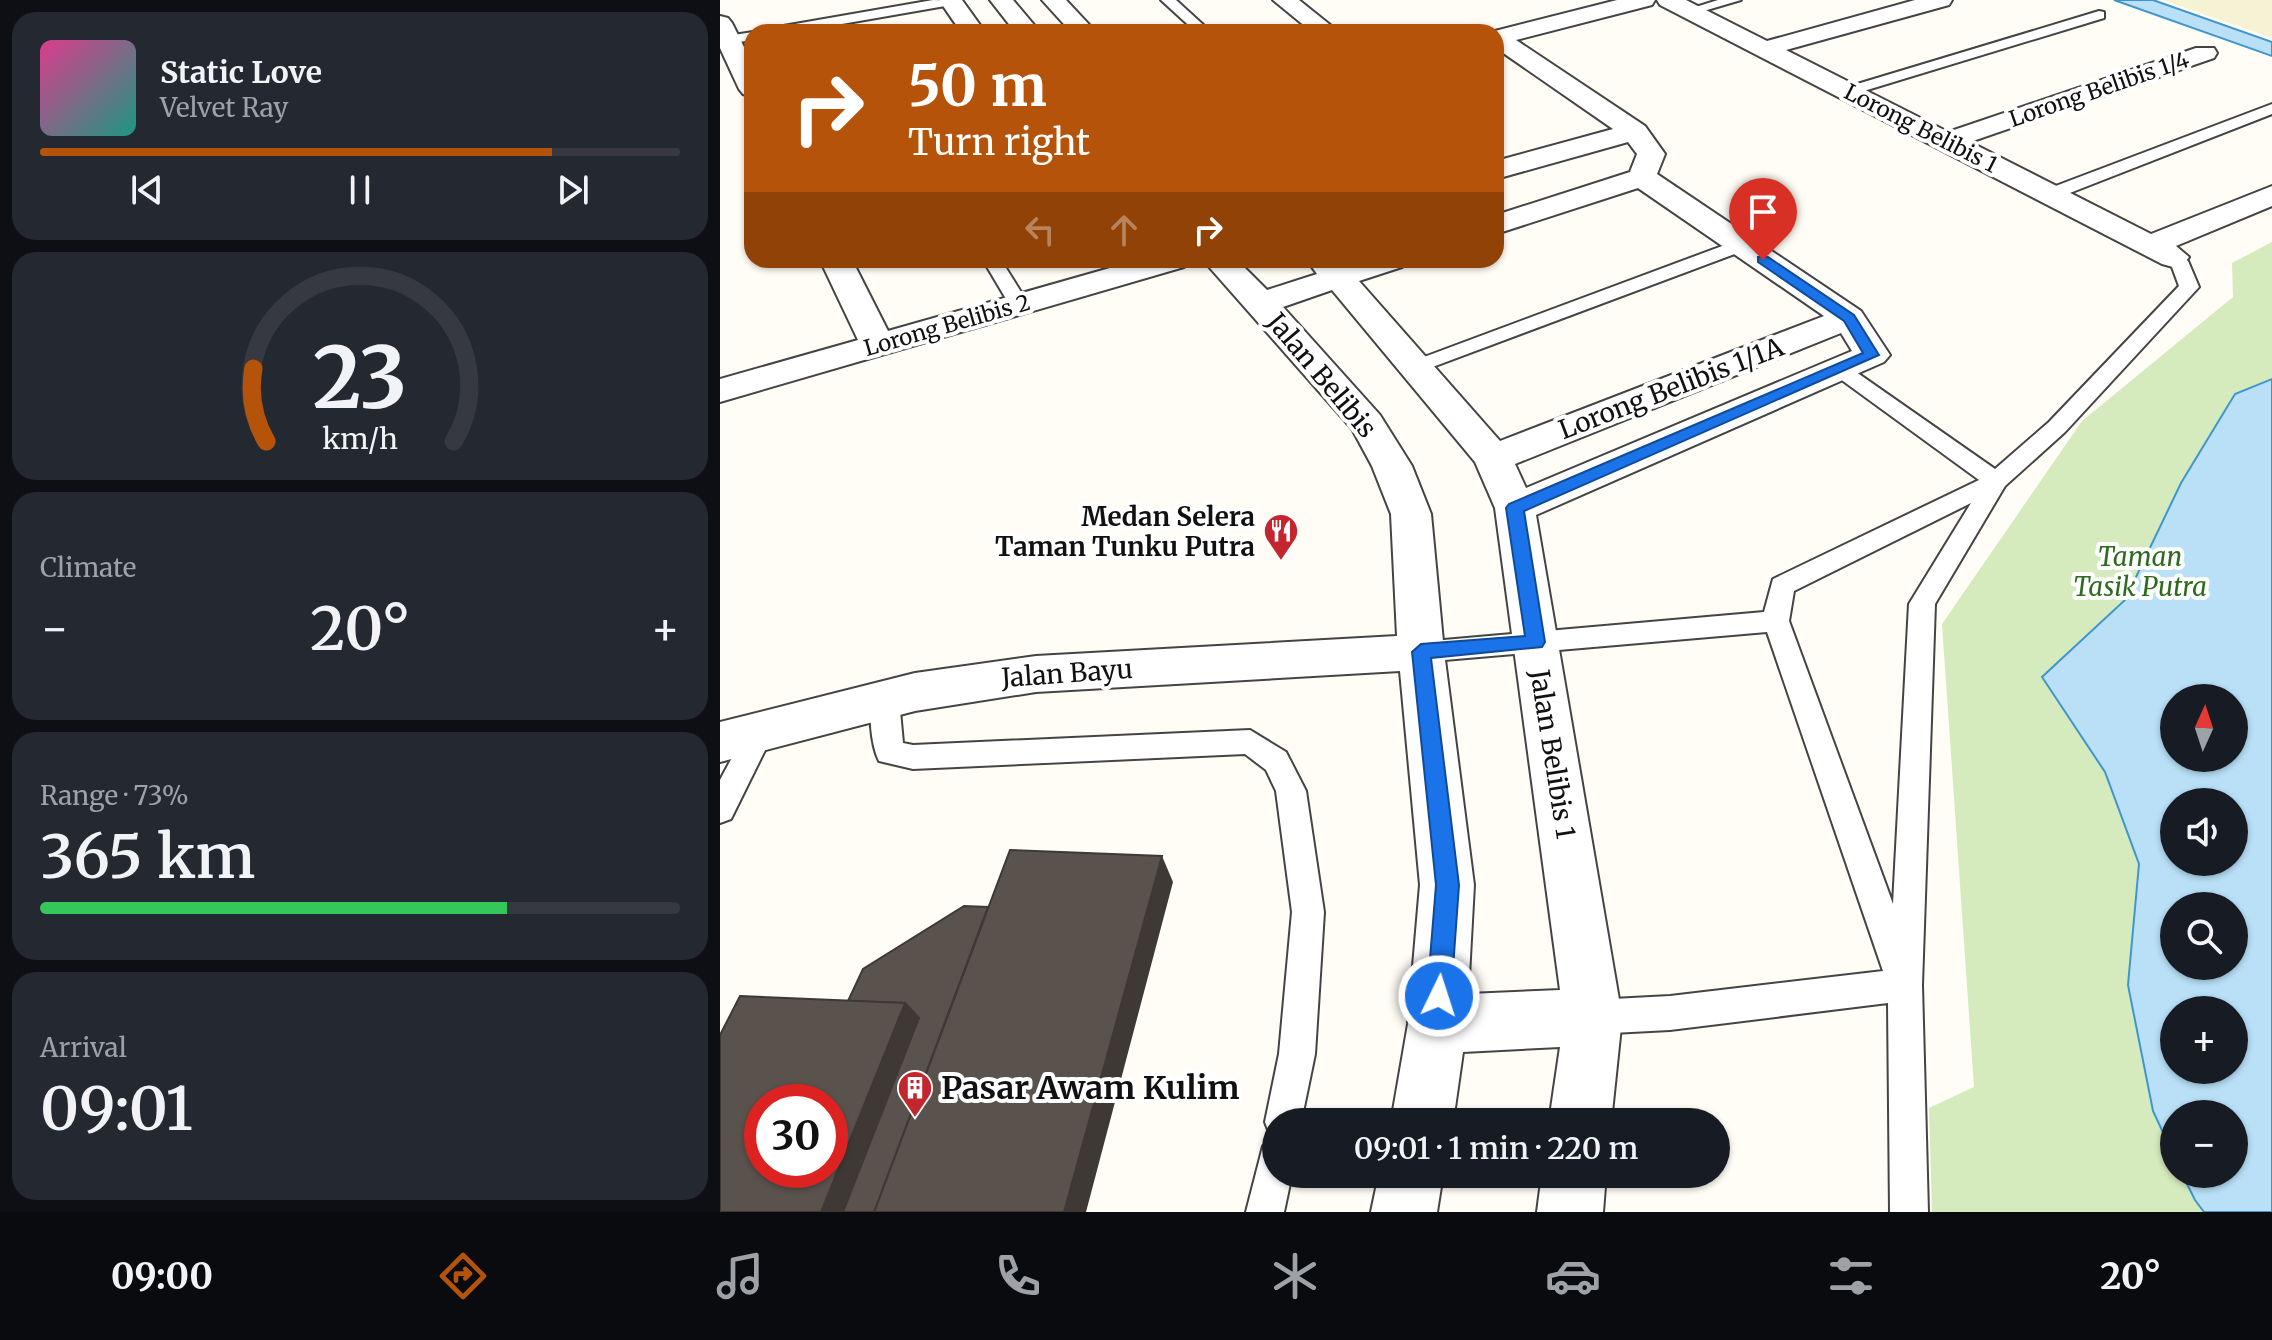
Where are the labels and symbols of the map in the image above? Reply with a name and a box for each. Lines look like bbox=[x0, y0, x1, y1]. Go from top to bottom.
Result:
street label: Lorong Belibis 1/4 bbox=[2005, 45, 2193, 133]
street label: Lorong Belibis 1 bbox=[1840, 77, 2002, 179]
pin bbox=[1729, 178, 1797, 260]
street label: Lorong Belibis 2 bbox=[861, 288, 1033, 362]
street label: Jalan Belibis bbox=[1260, 305, 1384, 444]
street label: Lorong Belibis 1/1A bbox=[1554, 330, 1789, 446]
place label: Medan Selera Taman Tunku Putra bbox=[995, 500, 1255, 563]
restaurant icon: Medan Selera Taman Tunku Putra bbox=[1262, 512, 1300, 562]
park label: Taman Tasik Putra bbox=[2073, 540, 2207, 603]
street label: Jalan Bayu bbox=[999, 652, 1134, 694]
street label: Jalan Belibis 1 bbox=[1523, 666, 1583, 841]
north arrow bbox=[2160, 684, 2248, 772]
position arrow bbox=[1397, 954, 1481, 1038]
place label: Pasar Awam Kulim bbox=[941, 1068, 1240, 1108]
building icon: Pasar Awam Kulim bbox=[896, 1069, 934, 1119]
speed limit sign: 30 bbox=[744, 1084, 848, 1188]

